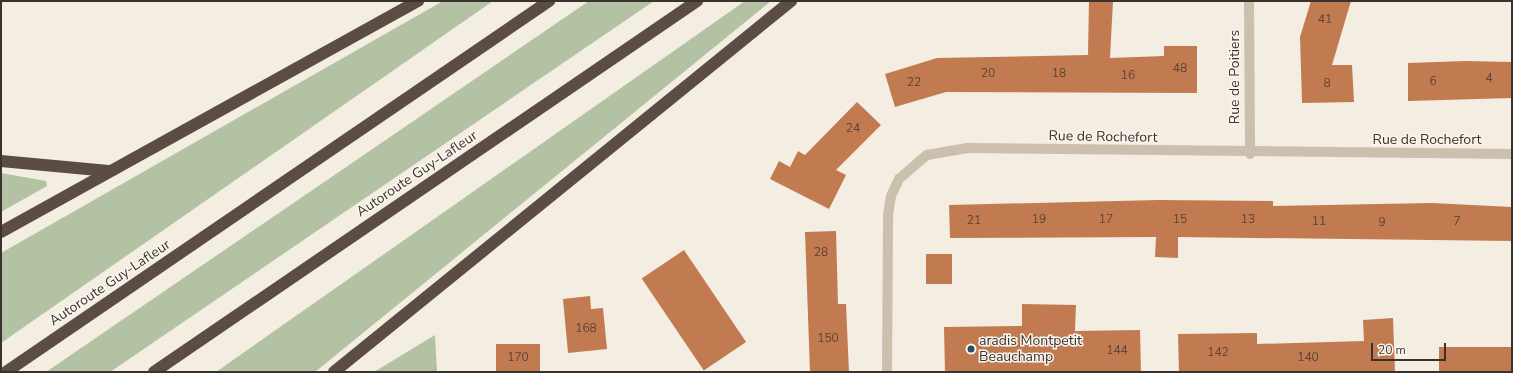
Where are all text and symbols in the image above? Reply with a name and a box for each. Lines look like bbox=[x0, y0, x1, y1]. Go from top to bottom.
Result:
house number: 41 bbox=[1318, 13, 1332, 27]
street label: Rue de Poitiers bbox=[1227, 30, 1243, 124]
house number: 48 bbox=[1173, 62, 1187, 76]
house number: 20 bbox=[981, 67, 995, 81]
house number: 18 bbox=[1052, 67, 1066, 81]
house number: 16 bbox=[1121, 69, 1135, 83]
house number: 4 bbox=[1485, 72, 1493, 86]
house number: 6 bbox=[1429, 75, 1437, 89]
house number: 22 bbox=[907, 76, 921, 90]
house number: 8 bbox=[1323, 77, 1331, 91]
house number: 24 bbox=[846, 122, 860, 136]
street label: Autoroute Guy-Lafleur bbox=[353, 127, 481, 221]
street label: Rue de Rochefort bbox=[1048, 128, 1158, 146]
street label: Rue de Rochefort bbox=[1373, 132, 1481, 148]
house number: 19 bbox=[1032, 213, 1046, 227]
house number: 17 bbox=[1099, 213, 1113, 227]
house number: 15 bbox=[1173, 213, 1187, 227]
house number: 13 bbox=[1241, 213, 1255, 227]
house number: 21 bbox=[967, 214, 981, 228]
house number: 11 bbox=[1312, 215, 1326, 229]
house number: 7 bbox=[1453, 215, 1461, 229]
house number: 9 bbox=[1378, 216, 1386, 230]
street label: Autoroute Guy-Lafleur bbox=[46, 236, 174, 330]
house number: 28 bbox=[814, 246, 828, 260]
house number: 168 bbox=[575, 322, 597, 336]
house number: 150 bbox=[817, 332, 839, 346]
place label: aradis Montpetit Beauchamp bbox=[979, 333, 1082, 366]
scale bar bbox=[1373, 335, 1448, 361]
text: 20 m bbox=[1378, 342, 1406, 358]
marker: aradis Montpetit Beauchamp bbox=[966, 344, 976, 354]
house number: 144 bbox=[1106, 344, 1128, 358]
house number: 142 bbox=[1207, 346, 1229, 360]
house number: 170 bbox=[507, 351, 529, 365]
house number: 140 bbox=[1297, 351, 1319, 365]

